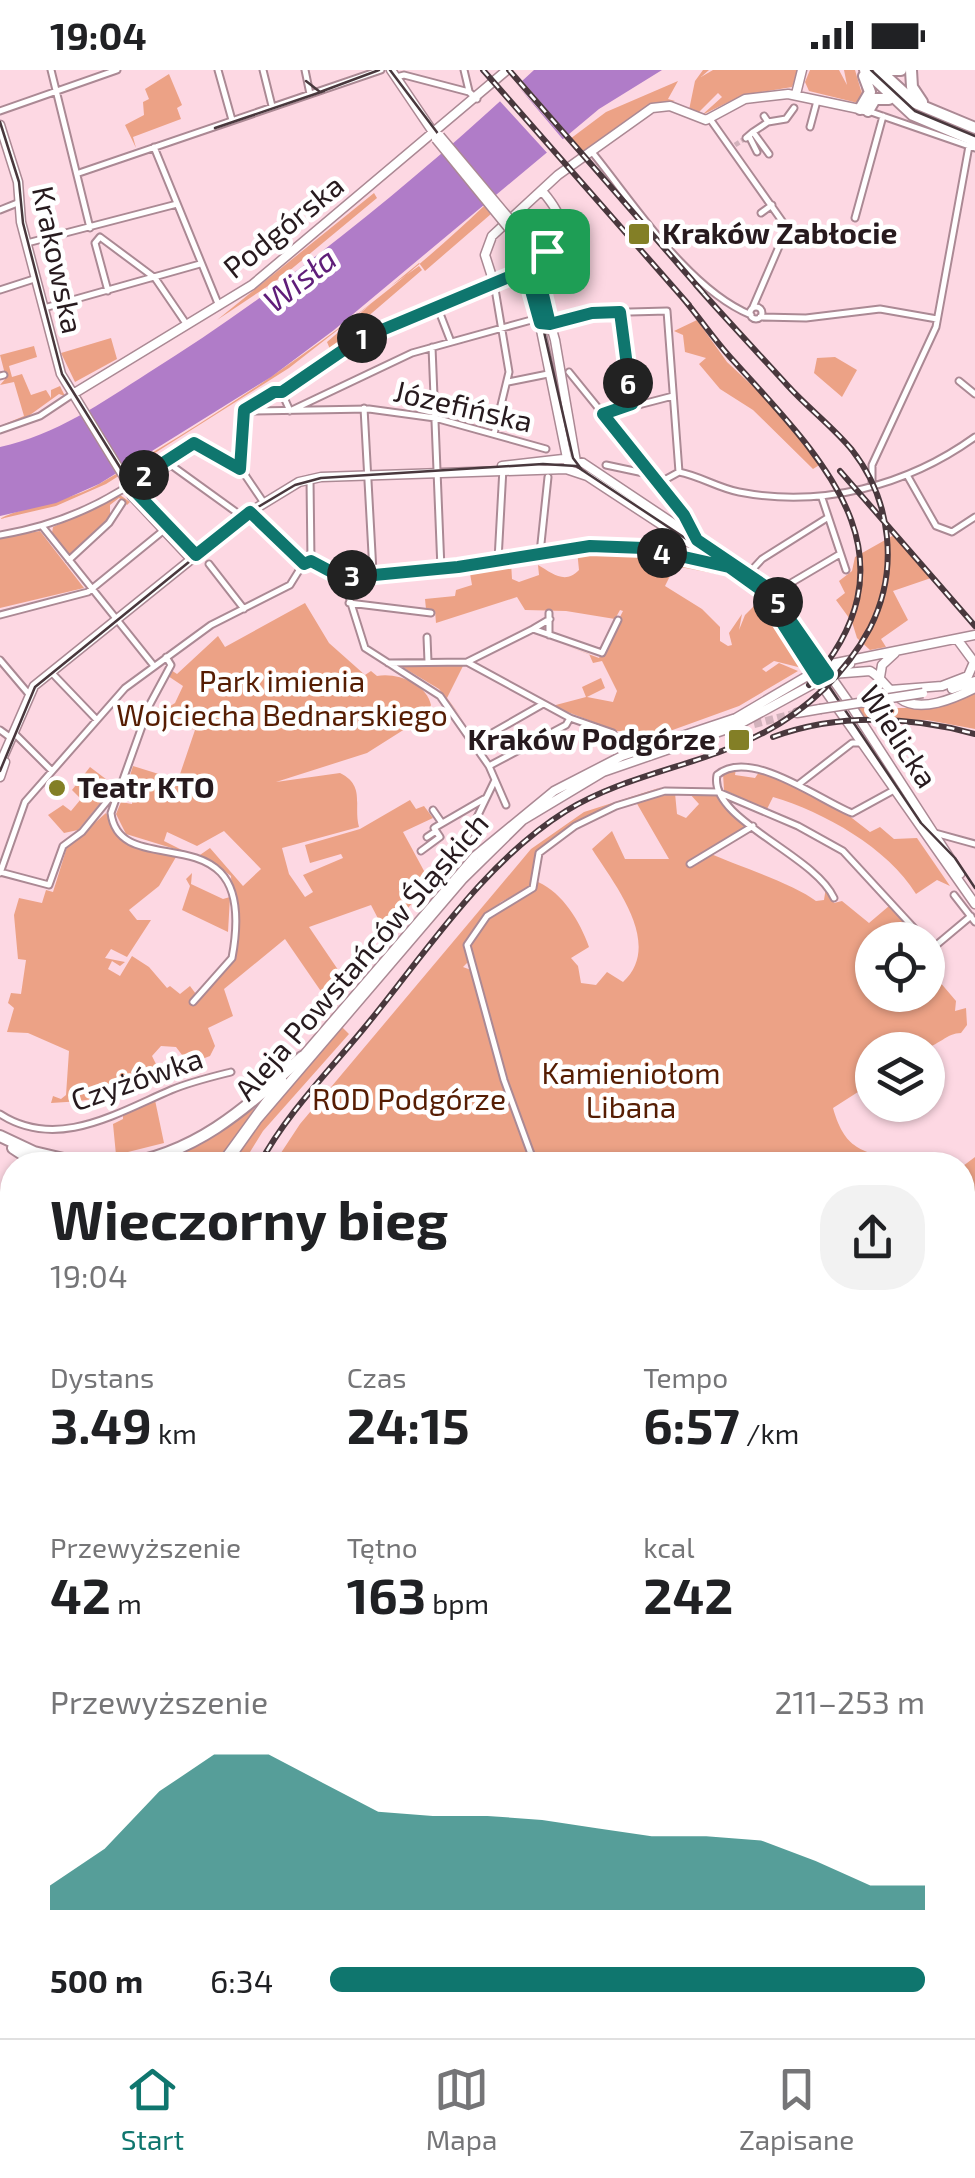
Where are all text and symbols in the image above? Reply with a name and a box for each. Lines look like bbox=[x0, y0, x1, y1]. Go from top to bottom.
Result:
text: 19:04 bbox=[50, 12, 147, 58]
street label: Podgórska bbox=[215, 166, 350, 285]
street label: Krakowska bbox=[26, 183, 92, 337]
pin bbox=[505, 209, 590, 294]
place label: Kraków Zabłocie bbox=[662, 214, 897, 250]
marker: Kraków Zabłocie bbox=[626, 221, 652, 247]
icon: arrive bbox=[520, 224, 575, 279]
water label: Wisła bbox=[255, 238, 343, 319]
pin: 1 bbox=[337, 313, 387, 363]
text: 1 bbox=[356, 321, 368, 355]
pin: 6 bbox=[603, 358, 653, 408]
text: 6 bbox=[620, 366, 636, 400]
street label: Józefińska bbox=[391, 372, 536, 438]
pin: 2 bbox=[119, 450, 169, 500]
text: 2 bbox=[136, 458, 152, 492]
pin: 4 bbox=[637, 528, 687, 578]
text: 4 bbox=[653, 536, 671, 570]
pin: 3 bbox=[327, 550, 377, 600]
text: 3 bbox=[344, 558, 360, 592]
pin: 5 bbox=[753, 577, 803, 627]
text: 5 bbox=[770, 585, 786, 619]
park label: Park imienia Wojciecha Bednarskiego bbox=[116, 662, 448, 732]
street label: Wielicka bbox=[853, 678, 946, 794]
place label: Kraków Podgórze bbox=[468, 720, 716, 756]
marker: Kraków Podgórze bbox=[726, 727, 752, 753]
place label: Teatr KTO bbox=[77, 768, 215, 804]
marker: Teatr KTO bbox=[46, 777, 68, 799]
street label: Aleja Powstańców Śląskich bbox=[226, 805, 495, 1107]
map controls bbox=[855, 922, 945, 1122]
button: locate bbox=[855, 922, 945, 1012]
button: layers bbox=[855, 1032, 945, 1122]
street label: Czyżówka bbox=[66, 1039, 207, 1117]
park label: Kamieniołom Libana bbox=[541, 1054, 721, 1124]
park label: ROD Podgórze bbox=[312, 1080, 506, 1116]
text: Wieczorny bieg bbox=[50, 1185, 448, 1251]
button: share bbox=[820, 1185, 925, 1290]
text: 19:04 bbox=[50, 1256, 128, 1294]
text: Dystans bbox=[50, 1360, 154, 1394]
text: Czas bbox=[347, 1360, 407, 1394]
text: Tempo bbox=[643, 1360, 728, 1394]
text: 3.49 bbox=[50, 1394, 152, 1454]
text: 24:15 bbox=[347, 1394, 470, 1454]
text: 6:57 bbox=[643, 1394, 740, 1454]
text: km bbox=[152, 1416, 197, 1450]
text: /km bbox=[740, 1416, 799, 1450]
text: Przewyższenie bbox=[50, 1530, 241, 1564]
text: Tętno bbox=[347, 1530, 418, 1564]
text: kcal bbox=[643, 1530, 695, 1564]
text: 42 bbox=[50, 1564, 111, 1624]
text: 163 bbox=[347, 1564, 426, 1624]
text: 242 bbox=[643, 1564, 733, 1624]
text: m bbox=[111, 1586, 142, 1620]
text: bpm bbox=[426, 1586, 489, 1620]
text: Przewyższenie bbox=[50, 1682, 268, 1720]
text: 211–253 m bbox=[775, 1682, 925, 1720]
text: 500 m bbox=[50, 1961, 143, 1999]
text: 6:34 bbox=[210, 1961, 273, 1999]
tab: Start bbox=[121, 2062, 184, 2156]
tab: Mapa bbox=[426, 2062, 497, 2156]
tab: Zapisane bbox=[739, 2062, 854, 2156]

